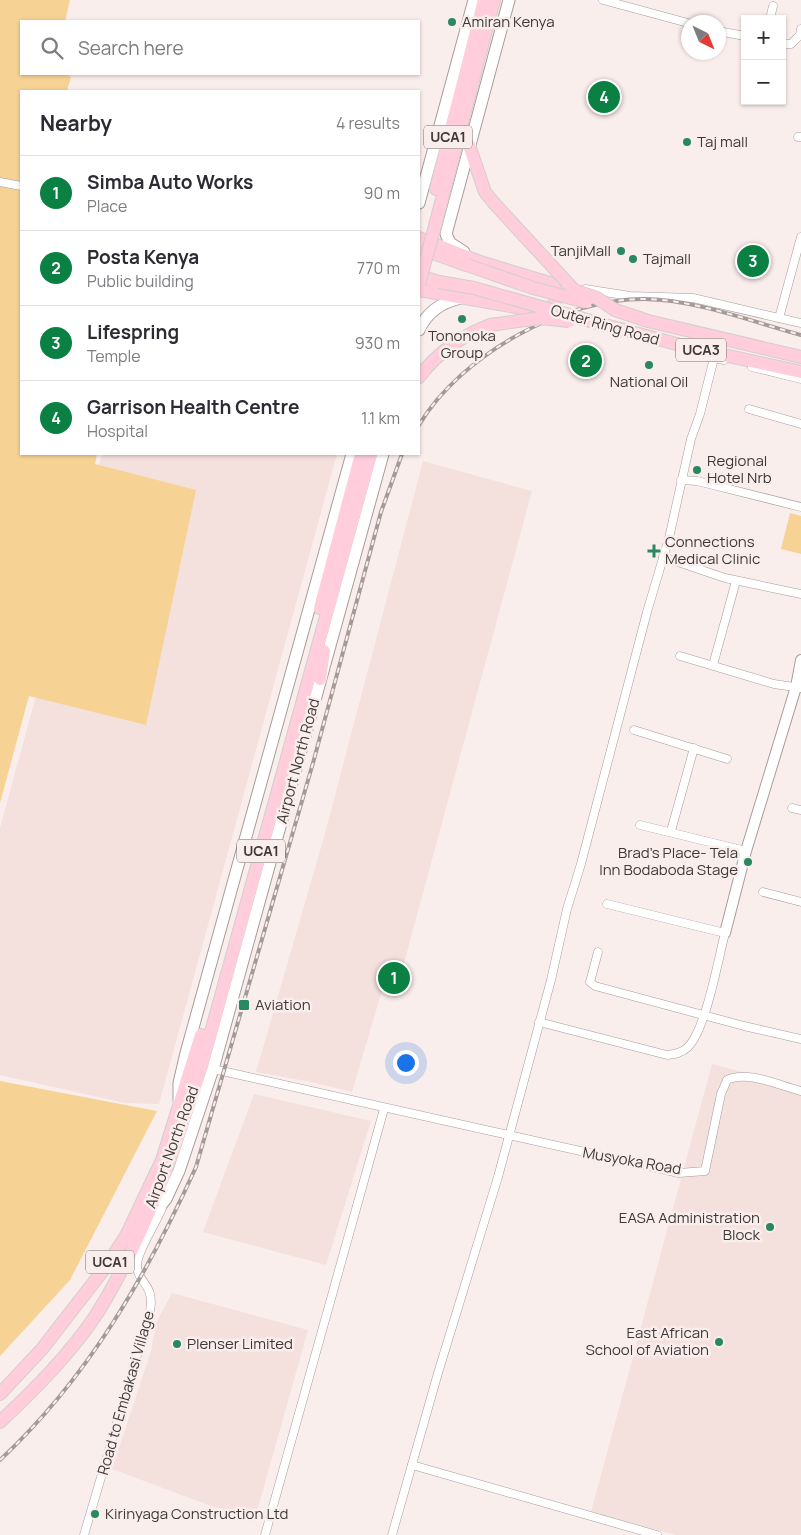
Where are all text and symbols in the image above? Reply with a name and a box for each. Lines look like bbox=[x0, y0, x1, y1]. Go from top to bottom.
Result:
place label: Amiran Kenya bbox=[462, 11, 554, 32]
north arrow bbox=[681, 15, 726, 60]
map controls bbox=[741, 15, 786, 105]
button: + bbox=[741, 15, 786, 60]
marker: Amiran Kenya bbox=[446, 16, 458, 28]
search box bbox=[20, 20, 420, 75]
icon: search bbox=[38, 34, 66, 62]
text: Search here bbox=[78, 35, 184, 61]
button: − bbox=[741, 60, 786, 105]
pin: 4 bbox=[588, 78, 620, 116]
text: Nearby bbox=[40, 109, 112, 137]
text: 4 results bbox=[336, 112, 400, 134]
road number: UCA1 bbox=[424, 125, 472, 148]
place label: Taj mall bbox=[697, 131, 748, 152]
marker: Taj mall bbox=[681, 136, 693, 148]
text: Simba Auto Works bbox=[87, 169, 253, 195]
text: 1 bbox=[52, 182, 60, 204]
text: 90 m bbox=[364, 182, 400, 204]
text: Place bbox=[87, 195, 127, 217]
place label: TanjiMall bbox=[551, 240, 611, 261]
pin: 3 bbox=[737, 242, 769, 280]
text: Posta Kenya bbox=[87, 244, 199, 270]
marker: TanjiMall bbox=[615, 245, 627, 257]
place label: Tajmall bbox=[643, 248, 691, 269]
marker: Tajmall bbox=[627, 253, 639, 265]
text: 2 bbox=[51, 257, 61, 279]
text: 770 m bbox=[357, 257, 400, 279]
text: Public building bbox=[87, 270, 194, 292]
street label: Outer Ring Road bbox=[548, 299, 662, 350]
marker: Tononoka Group bbox=[456, 313, 468, 325]
text: Lifespring bbox=[87, 319, 179, 345]
place label: Tononoka Group bbox=[428, 325, 496, 363]
text: 3 bbox=[51, 332, 61, 354]
text: 930 m bbox=[355, 332, 400, 354]
road number: UCA3 bbox=[676, 338, 726, 362]
pin: 2 bbox=[570, 342, 602, 380]
text: Temple bbox=[87, 345, 141, 367]
marker: National Oil bbox=[643, 359, 655, 371]
place label: National Oil bbox=[610, 371, 688, 392]
text: Garrison Health Centre bbox=[87, 394, 299, 420]
text: 4 bbox=[51, 407, 61, 429]
text: 1.1 km bbox=[361, 407, 400, 429]
text: Hospital bbox=[87, 420, 148, 442]
place label: Regional Hotel Nrb bbox=[707, 450, 772, 488]
marker: Regional Hotel Nrb bbox=[691, 464, 703, 476]
place label: Connections Medical Clinic bbox=[665, 531, 760, 569]
marker: Connections Medical Clinic bbox=[647, 544, 661, 558]
street label: Airport North Road bbox=[271, 696, 324, 826]
road number: UCA1 bbox=[237, 839, 285, 862]
place label: Brad's Place- Tela Inn Bodaboda Stage bbox=[599, 842, 738, 880]
marker: Brad's Place- Tela Inn Bodaboda Stage bbox=[742, 856, 754, 868]
pin: 1 bbox=[378, 959, 410, 997]
place label: Aviation bbox=[255, 994, 311, 1015]
marker: Aviation bbox=[237, 998, 251, 1012]
your location bbox=[393, 1050, 419, 1076]
street label: Airport North Road bbox=[140, 1083, 203, 1211]
street label: Musyoka Road bbox=[581, 1141, 683, 1180]
place label: EASA Administration Block bbox=[619, 1207, 761, 1245]
marker: EASA Administration Block bbox=[764, 1221, 776, 1233]
road number: UCA1 bbox=[86, 1250, 134, 1274]
street label: Road to Embakasi Village bbox=[92, 1308, 159, 1477]
place label: East African School of Aviation bbox=[585, 1322, 709, 1360]
place label: Plenser Limited bbox=[187, 1333, 293, 1354]
marker: East African School of Aviation bbox=[713, 1336, 725, 1348]
marker: Plenser Limited bbox=[171, 1338, 183, 1350]
place label: Kirinyaga Construction Ltd bbox=[105, 1503, 288, 1524]
marker: Kirinyaga Construction Ltd bbox=[89, 1508, 101, 1520]

